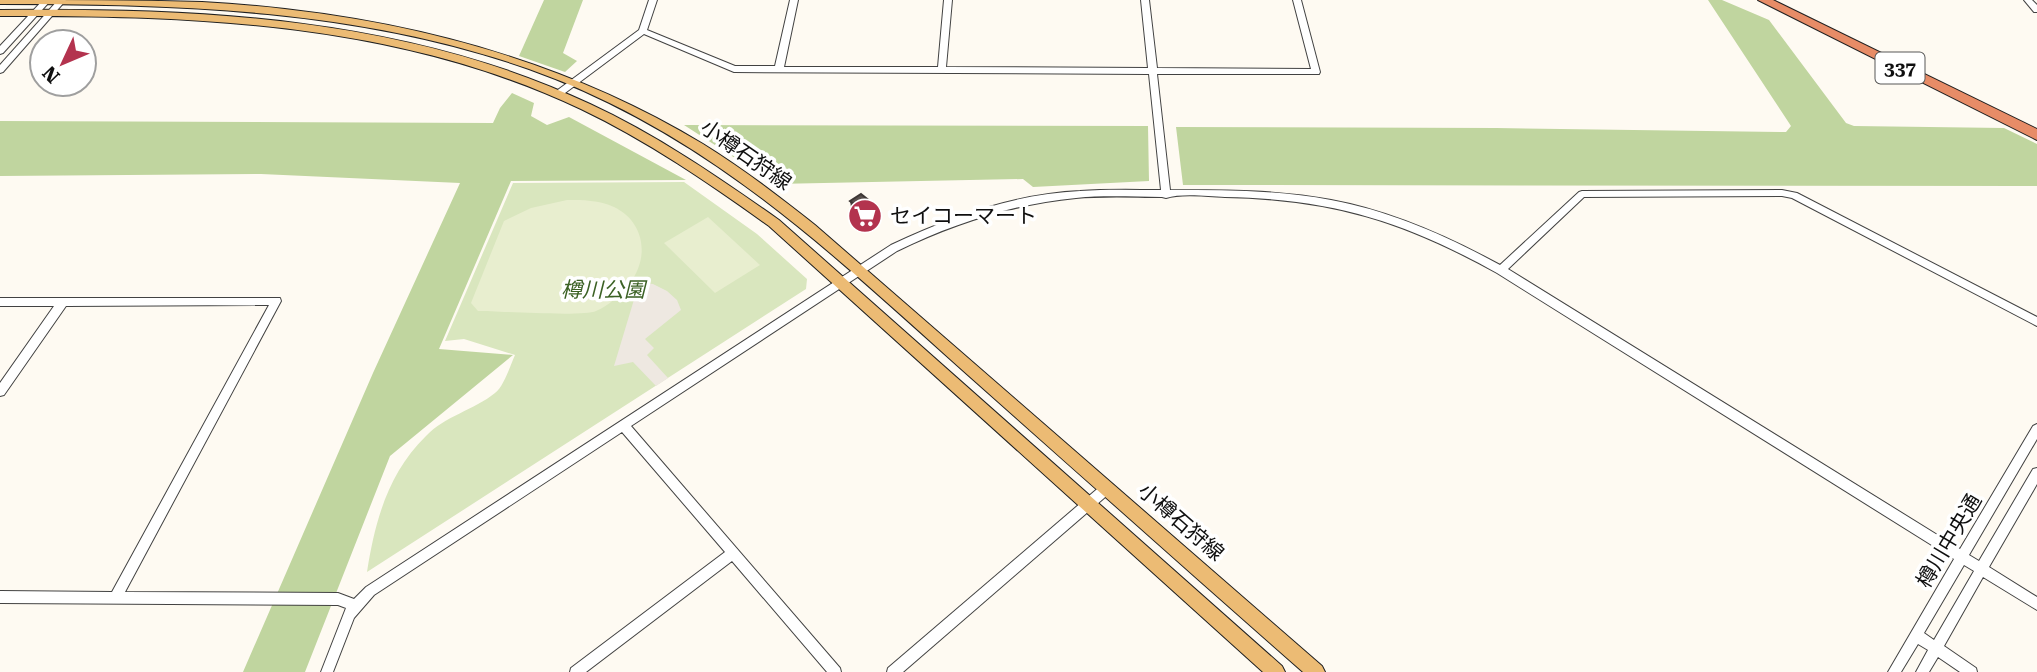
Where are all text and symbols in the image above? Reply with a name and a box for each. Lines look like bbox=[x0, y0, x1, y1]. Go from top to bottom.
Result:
north arrow bbox=[28, 28, 98, 98]
road number: 337 bbox=[1876, 52, 1924, 83]
text: N bbox=[38, 61, 64, 88]
street label: 小樽石狩線 bbox=[696, 115, 796, 195]
supermarket icon: セイコーマート bbox=[846, 197, 884, 235]
place label: セイコーマート bbox=[890, 204, 1037, 228]
park label: 樽川公園 bbox=[561, 278, 648, 302]
street label: 小樽石狩線 bbox=[1134, 479, 1228, 565]
street label: 樽川中央通 bbox=[1912, 490, 1986, 592]

